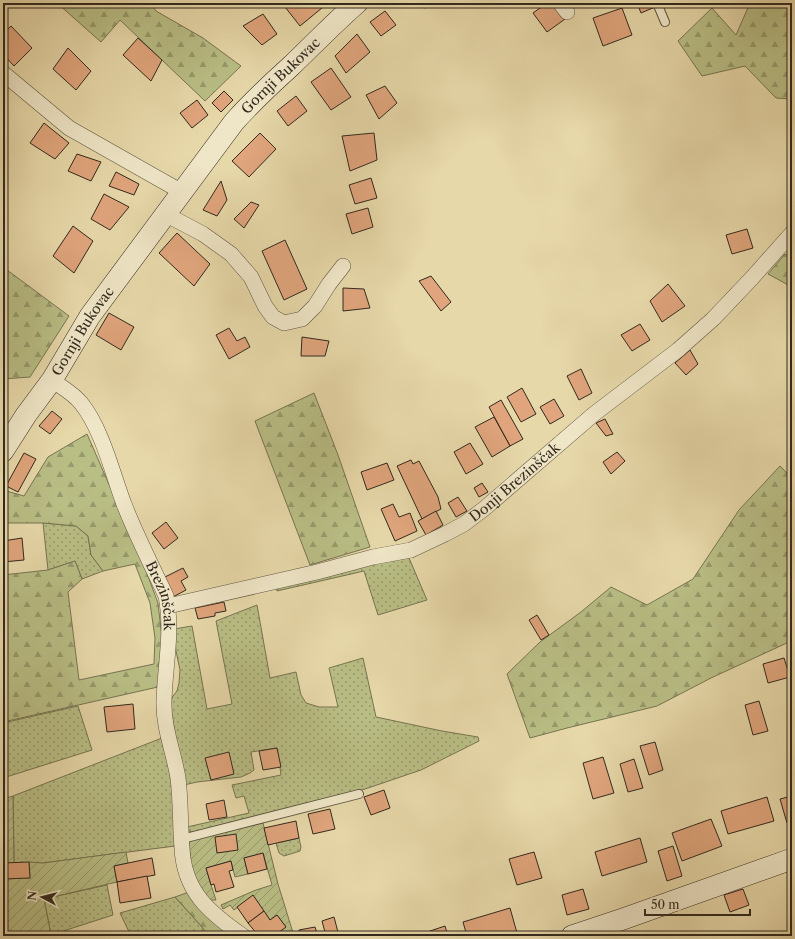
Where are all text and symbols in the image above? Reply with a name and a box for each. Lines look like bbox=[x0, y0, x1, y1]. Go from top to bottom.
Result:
street label: Gornji Bukovac bbox=[237, 34, 324, 118]
street label: Gornji Bukovac bbox=[48, 283, 118, 379]
street label: Donji Brezinščak bbox=[466, 438, 564, 526]
street label: Brezinščak bbox=[142, 558, 178, 632]
north arrow bbox=[22, 877, 62, 917]
text: N bbox=[25, 890, 40, 901]
scale bar bbox=[645, 891, 750, 917]
text: 50 m bbox=[651, 897, 680, 912]

